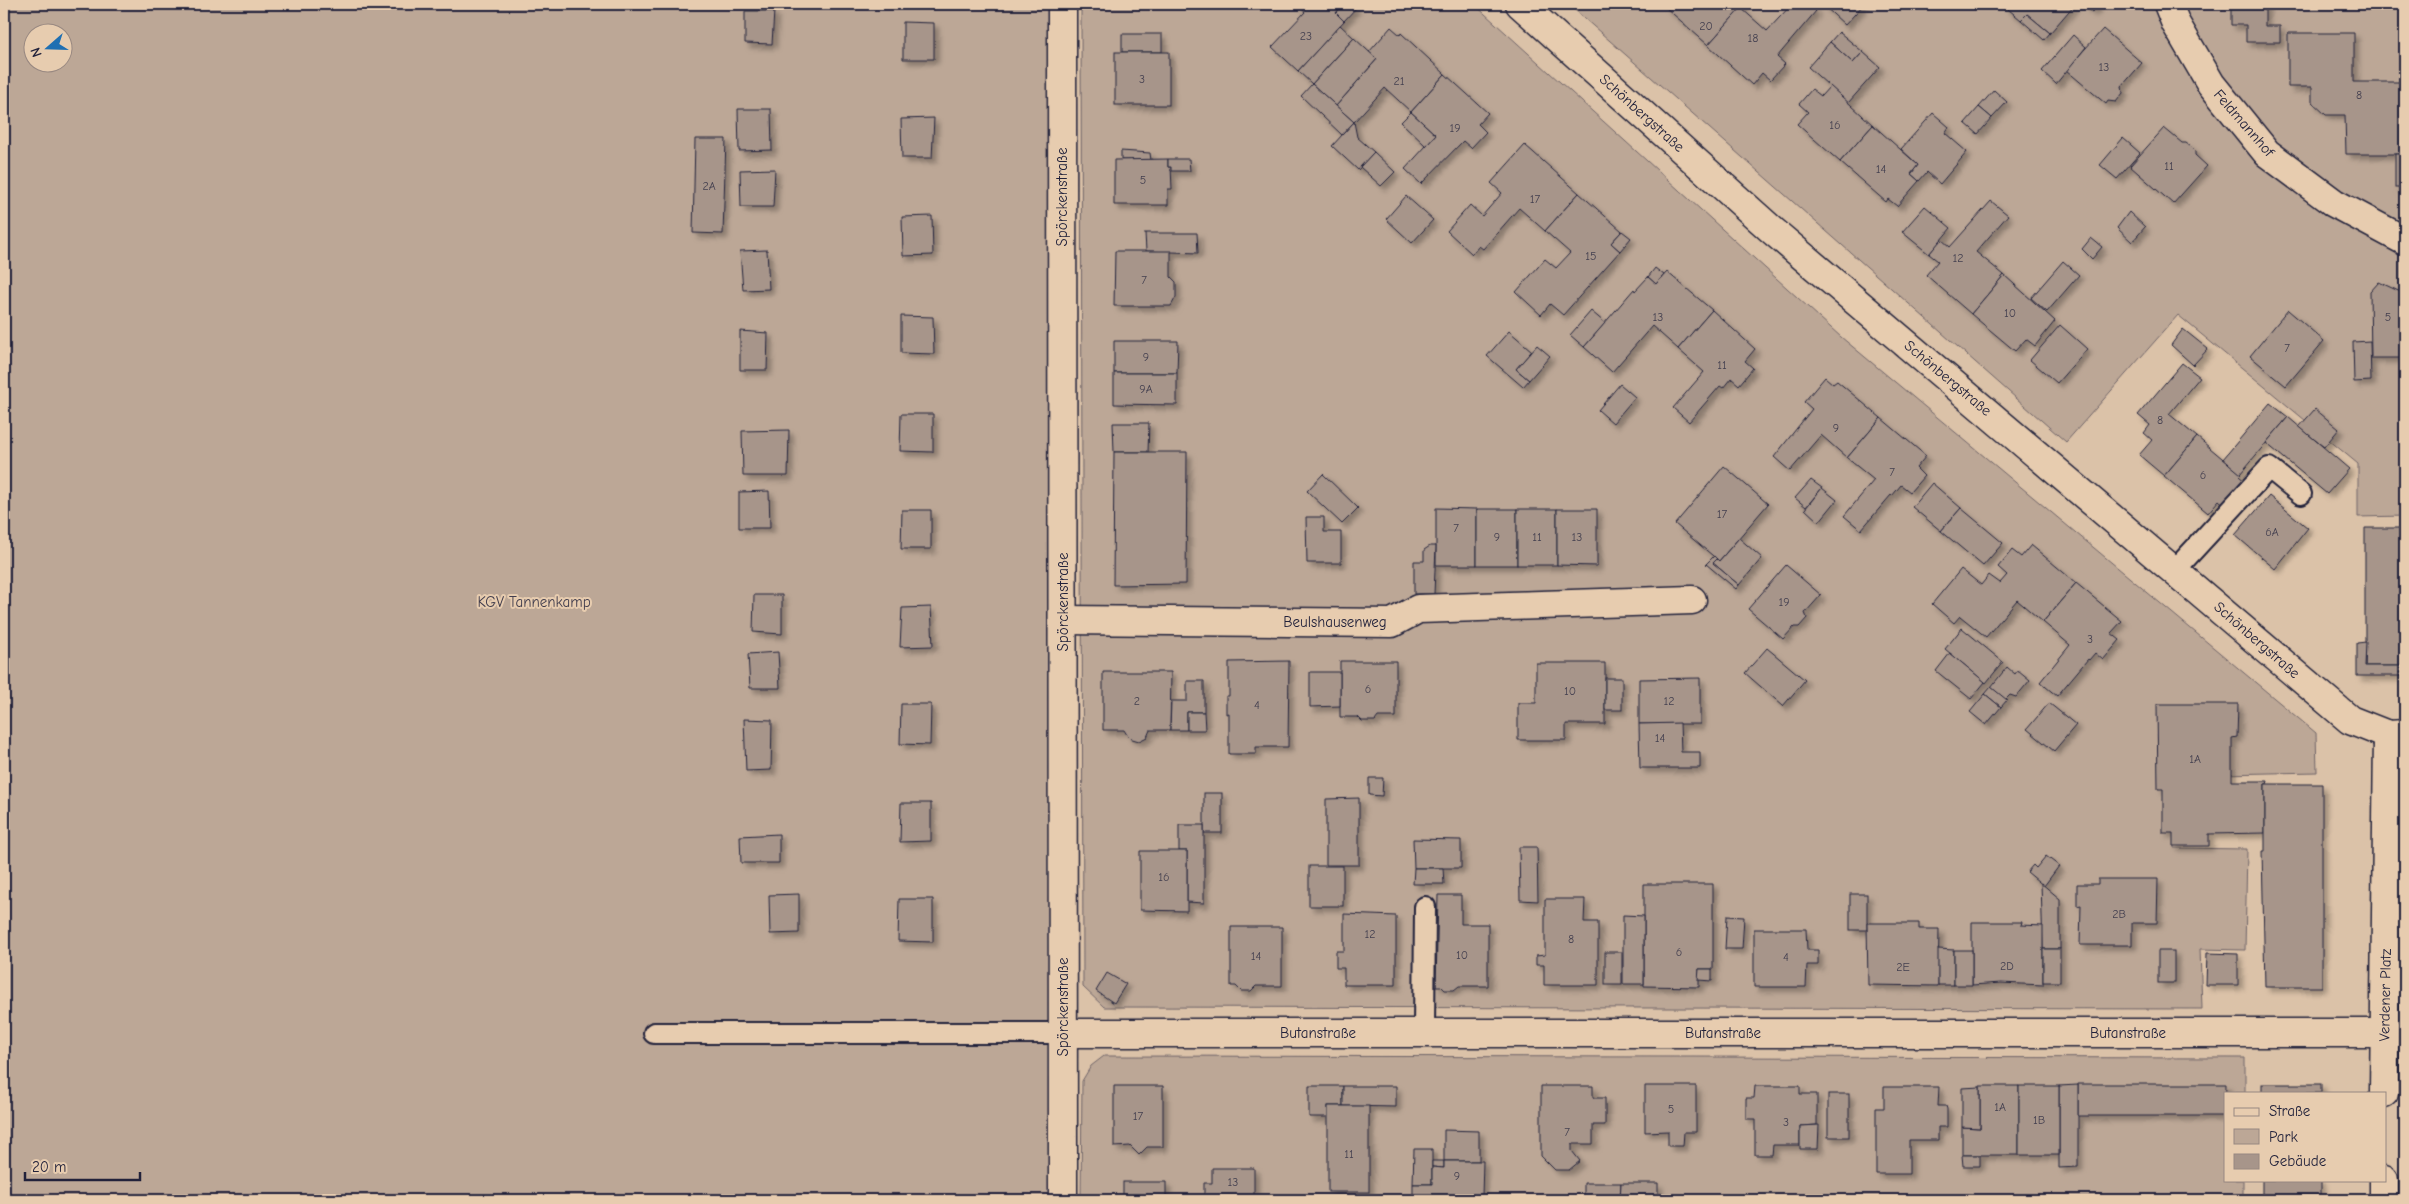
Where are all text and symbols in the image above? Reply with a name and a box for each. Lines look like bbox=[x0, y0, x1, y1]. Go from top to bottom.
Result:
house number: 20 bbox=[1699, 19, 1713, 33]
north arrow bbox=[22, 22, 72, 72]
house number: 23 bbox=[1300, 29, 1312, 43]
house number: 18 bbox=[1748, 31, 1758, 45]
text: N bbox=[27, 45, 46, 59]
house number: 13 bbox=[2099, 60, 2109, 74]
street label: Schönbergstraße bbox=[1596, 70, 1689, 156]
house number: 3 bbox=[1139, 72, 1145, 86]
house number: 21 bbox=[1393, 74, 1405, 88]
street label: Feldmannhof bbox=[2210, 86, 2279, 161]
house number: 8 bbox=[2356, 88, 2362, 102]
house number: 16 bbox=[1829, 118, 1841, 132]
house number: 19 bbox=[1449, 121, 1461, 135]
street label: Spörckenstraße bbox=[1053, 147, 1071, 247]
house number: 11 bbox=[2164, 159, 2174, 173]
house number: 14 bbox=[1876, 162, 1886, 176]
house number: 5 bbox=[1140, 173, 1146, 187]
house number: 2A bbox=[702, 179, 716, 193]
house number: 17 bbox=[1530, 192, 1541, 206]
house number: 15 bbox=[1585, 249, 1597, 263]
house number: 12 bbox=[1952, 251, 1964, 265]
house number: 7 bbox=[1141, 273, 1147, 287]
house number: 10 bbox=[2004, 306, 2016, 320]
house number: 13 bbox=[1653, 310, 1663, 324]
house number: 5 bbox=[2385, 310, 2391, 324]
street label: Schönbergstraße bbox=[1901, 336, 1996, 420]
house number: 7 bbox=[2284, 341, 2290, 355]
house number: 9 bbox=[1143, 350, 1149, 364]
house number: 11 bbox=[1717, 358, 1727, 372]
house number: 9A bbox=[1139, 382, 1153, 396]
house number: 8 bbox=[2157, 413, 2163, 427]
house number: 9 bbox=[1833, 421, 1839, 435]
house number: 7 bbox=[1889, 465, 1895, 479]
house number: 6 bbox=[2200, 468, 2206, 482]
house number: 17 bbox=[1717, 507, 1728, 521]
house number: 7 bbox=[1453, 521, 1459, 535]
house number: 6A bbox=[2265, 525, 2279, 539]
house number: 9 bbox=[1494, 530, 1500, 544]
house number: 11 bbox=[1532, 530, 1542, 544]
house number: 13 bbox=[1572, 530, 1582, 544]
street label: Spörckenstraße bbox=[1054, 552, 1072, 652]
park label: KGV Tannenkamp bbox=[477, 593, 591, 611]
house number: 19 bbox=[1778, 595, 1790, 609]
street label: Schönbergstraße bbox=[2210, 598, 2304, 683]
street label: Beulshausenweg bbox=[1283, 613, 1387, 631]
house number: 3 bbox=[2087, 632, 2093, 646]
house number: 6 bbox=[1365, 682, 1371, 696]
house number: 10 bbox=[1564, 684, 1576, 698]
house number: 2 bbox=[1134, 694, 1140, 708]
house number: 12 bbox=[1663, 694, 1675, 708]
house number: 4 bbox=[1254, 698, 1260, 712]
house number: 14 bbox=[1655, 731, 1665, 745]
house number: 1A bbox=[2189, 752, 2201, 766]
house number: 16 bbox=[1158, 870, 1170, 884]
house number: 2B bbox=[2112, 907, 2126, 921]
house number: 12 bbox=[1364, 927, 1376, 941]
house number: 8 bbox=[1568, 932, 1574, 946]
house number: 6 bbox=[1676, 945, 1682, 959]
house number: 10 bbox=[1456, 948, 1468, 962]
street label: Verdener Platz bbox=[2375, 948, 2395, 1041]
house number: 14 bbox=[1251, 949, 1261, 963]
house number: 4 bbox=[1783, 950, 1789, 964]
street label: Spörckenstraße bbox=[1054, 957, 1072, 1057]
house number: 2D bbox=[2000, 959, 2014, 973]
house number: 2E bbox=[1896, 960, 1910, 974]
street label: Butanstraße bbox=[1280, 1024, 1357, 1042]
street label: Butanstraße bbox=[1685, 1024, 1762, 1042]
street label: Butanstraße bbox=[2090, 1024, 2167, 1042]
legend bbox=[2224, 1092, 2386, 1182]
house number: 1A bbox=[1994, 1100, 2006, 1114]
house number: 5 bbox=[1668, 1102, 1674, 1116]
text: Straße bbox=[2269, 1102, 2311, 1120]
house number: 17 bbox=[1133, 1109, 1144, 1123]
house number: 1B bbox=[2033, 1113, 2045, 1127]
house number: 3 bbox=[1783, 1115, 1789, 1129]
house number: 7 bbox=[1564, 1125, 1570, 1139]
text: Park bbox=[2269, 1128, 2298, 1146]
house number: 11 bbox=[1344, 1147, 1354, 1161]
scale bar bbox=[25, 1149, 140, 1181]
text: Gebäude bbox=[2269, 1152, 2327, 1170]
text: 20 m bbox=[32, 1158, 66, 1176]
house number: 9 bbox=[1454, 1169, 1460, 1183]
house number: 13 bbox=[1228, 1175, 1238, 1189]

